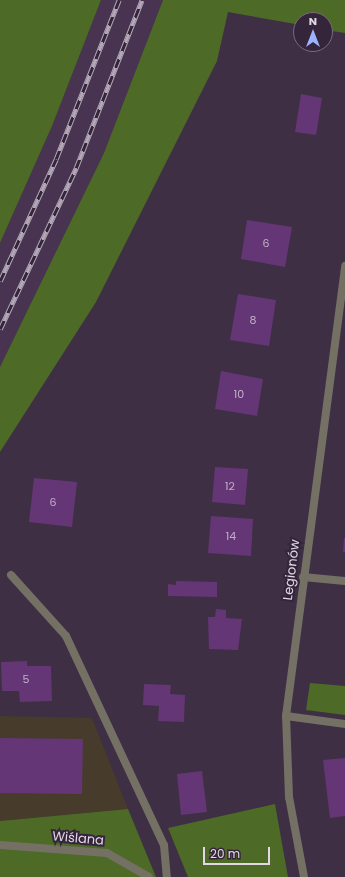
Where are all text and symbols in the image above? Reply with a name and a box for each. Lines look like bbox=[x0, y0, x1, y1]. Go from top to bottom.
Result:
north arrow bbox=[293, 12, 333, 52]
text: N bbox=[309, 13, 317, 29]
house number: 6 bbox=[263, 236, 269, 250]
house number: 8 bbox=[250, 313, 256, 327]
house number: 10 bbox=[234, 387, 244, 401]
house number: 12 bbox=[225, 479, 235, 493]
house number: 6 bbox=[50, 495, 56, 509]
house number: 14 bbox=[226, 529, 236, 543]
street label: Legionów bbox=[281, 539, 303, 601]
house number: 5 bbox=[23, 672, 29, 686]
street label: Wiślana bbox=[52, 829, 104, 849]
scale bar bbox=[205, 839, 272, 865]
text: 20 m bbox=[210, 845, 240, 862]

